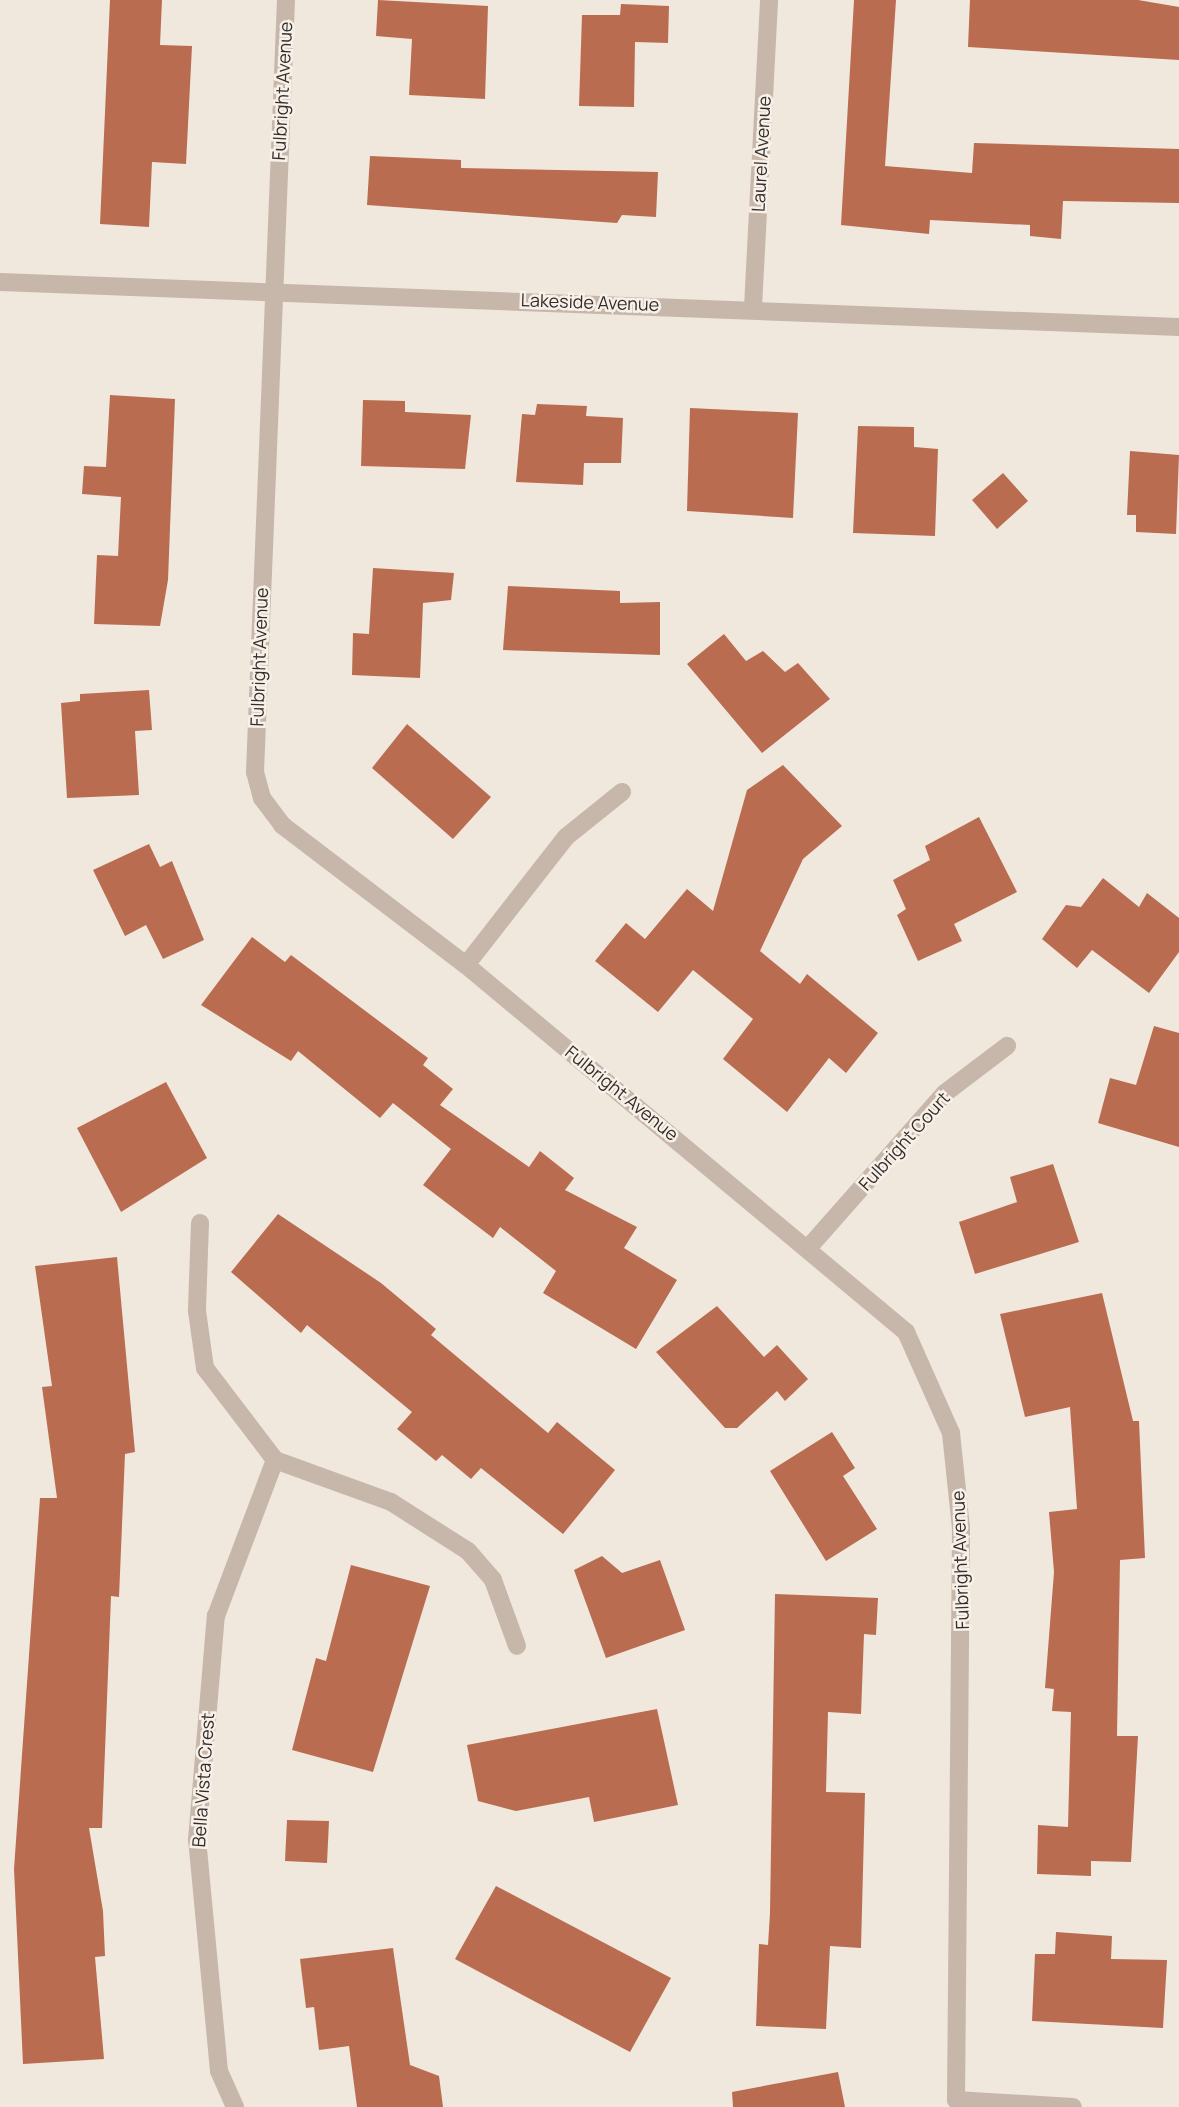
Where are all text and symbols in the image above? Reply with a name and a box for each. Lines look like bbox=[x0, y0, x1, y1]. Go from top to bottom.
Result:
street label: Fulbright Avenue bbox=[268, 21, 296, 161]
street label: Laurel Avenue bbox=[747, 95, 775, 213]
street label: Lakeside Avenue bbox=[520, 289, 660, 315]
street label: Fulbright Avenue bbox=[246, 587, 272, 727]
street label: Fulbright Avenue bbox=[561, 1041, 683, 1145]
street label: Fulbright Court bbox=[854, 1087, 954, 1195]
street label: Fulbright Avenue bbox=[947, 1490, 973, 1630]
street label: Bella Vista Crest bbox=[188, 1712, 218, 1848]

